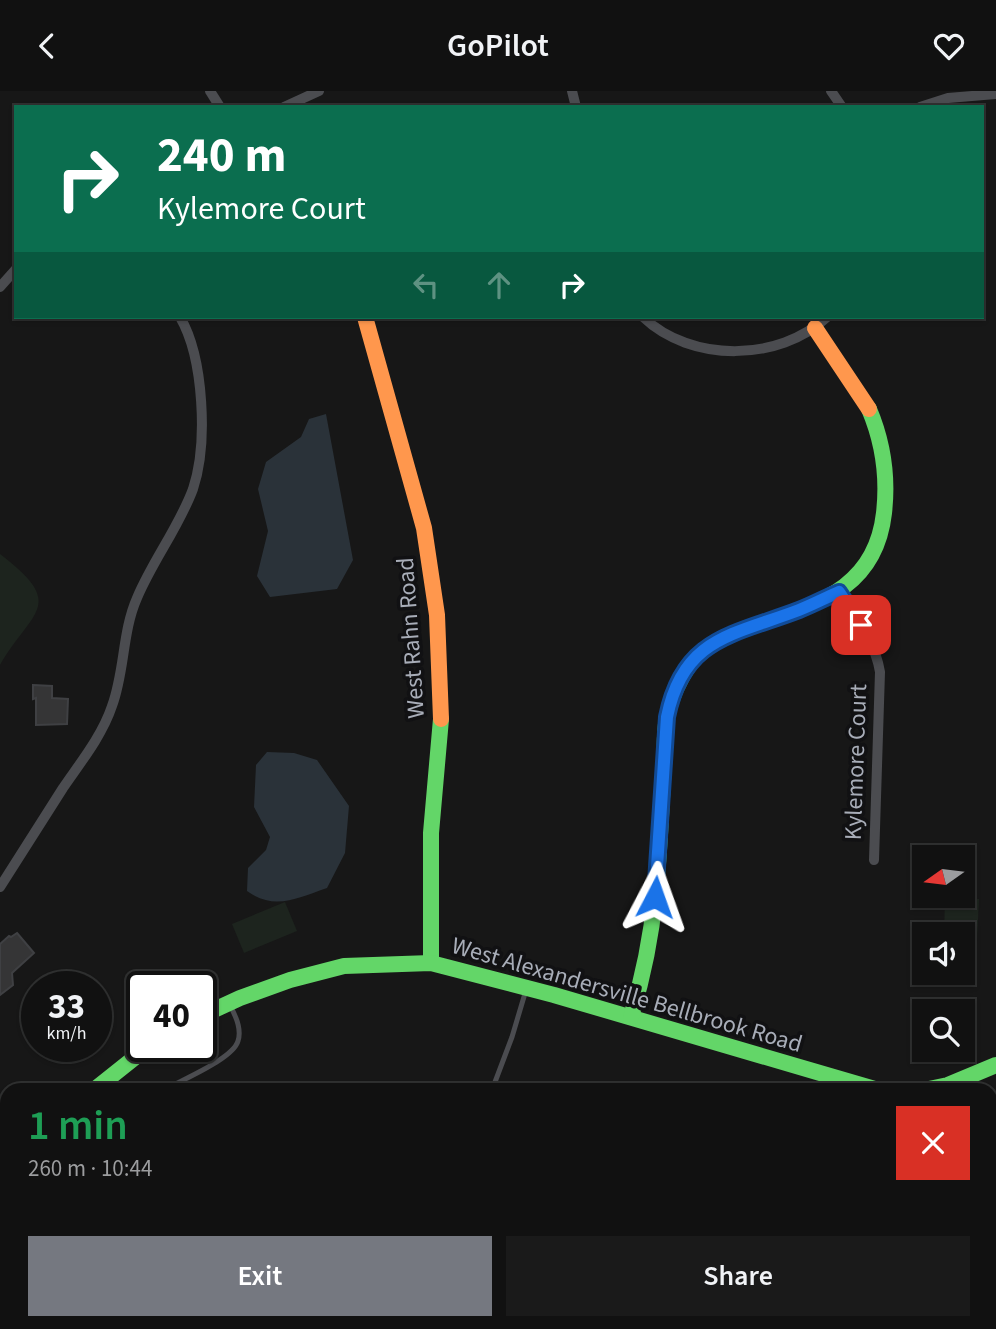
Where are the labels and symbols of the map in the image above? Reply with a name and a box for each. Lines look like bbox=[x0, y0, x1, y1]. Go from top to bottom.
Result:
street label: West Rahn Road bbox=[388, 556, 434, 720]
pin bbox=[831, 595, 891, 655]
street label: Kylemore Court bbox=[836, 683, 876, 841]
north arrow bbox=[912, 845, 975, 908]
position arrow bbox=[618, 860, 692, 934]
street label: West Alexandersville Bellbrook Road bbox=[448, 928, 806, 1062]
speed limit sign: 40 bbox=[126, 971, 217, 1062]

